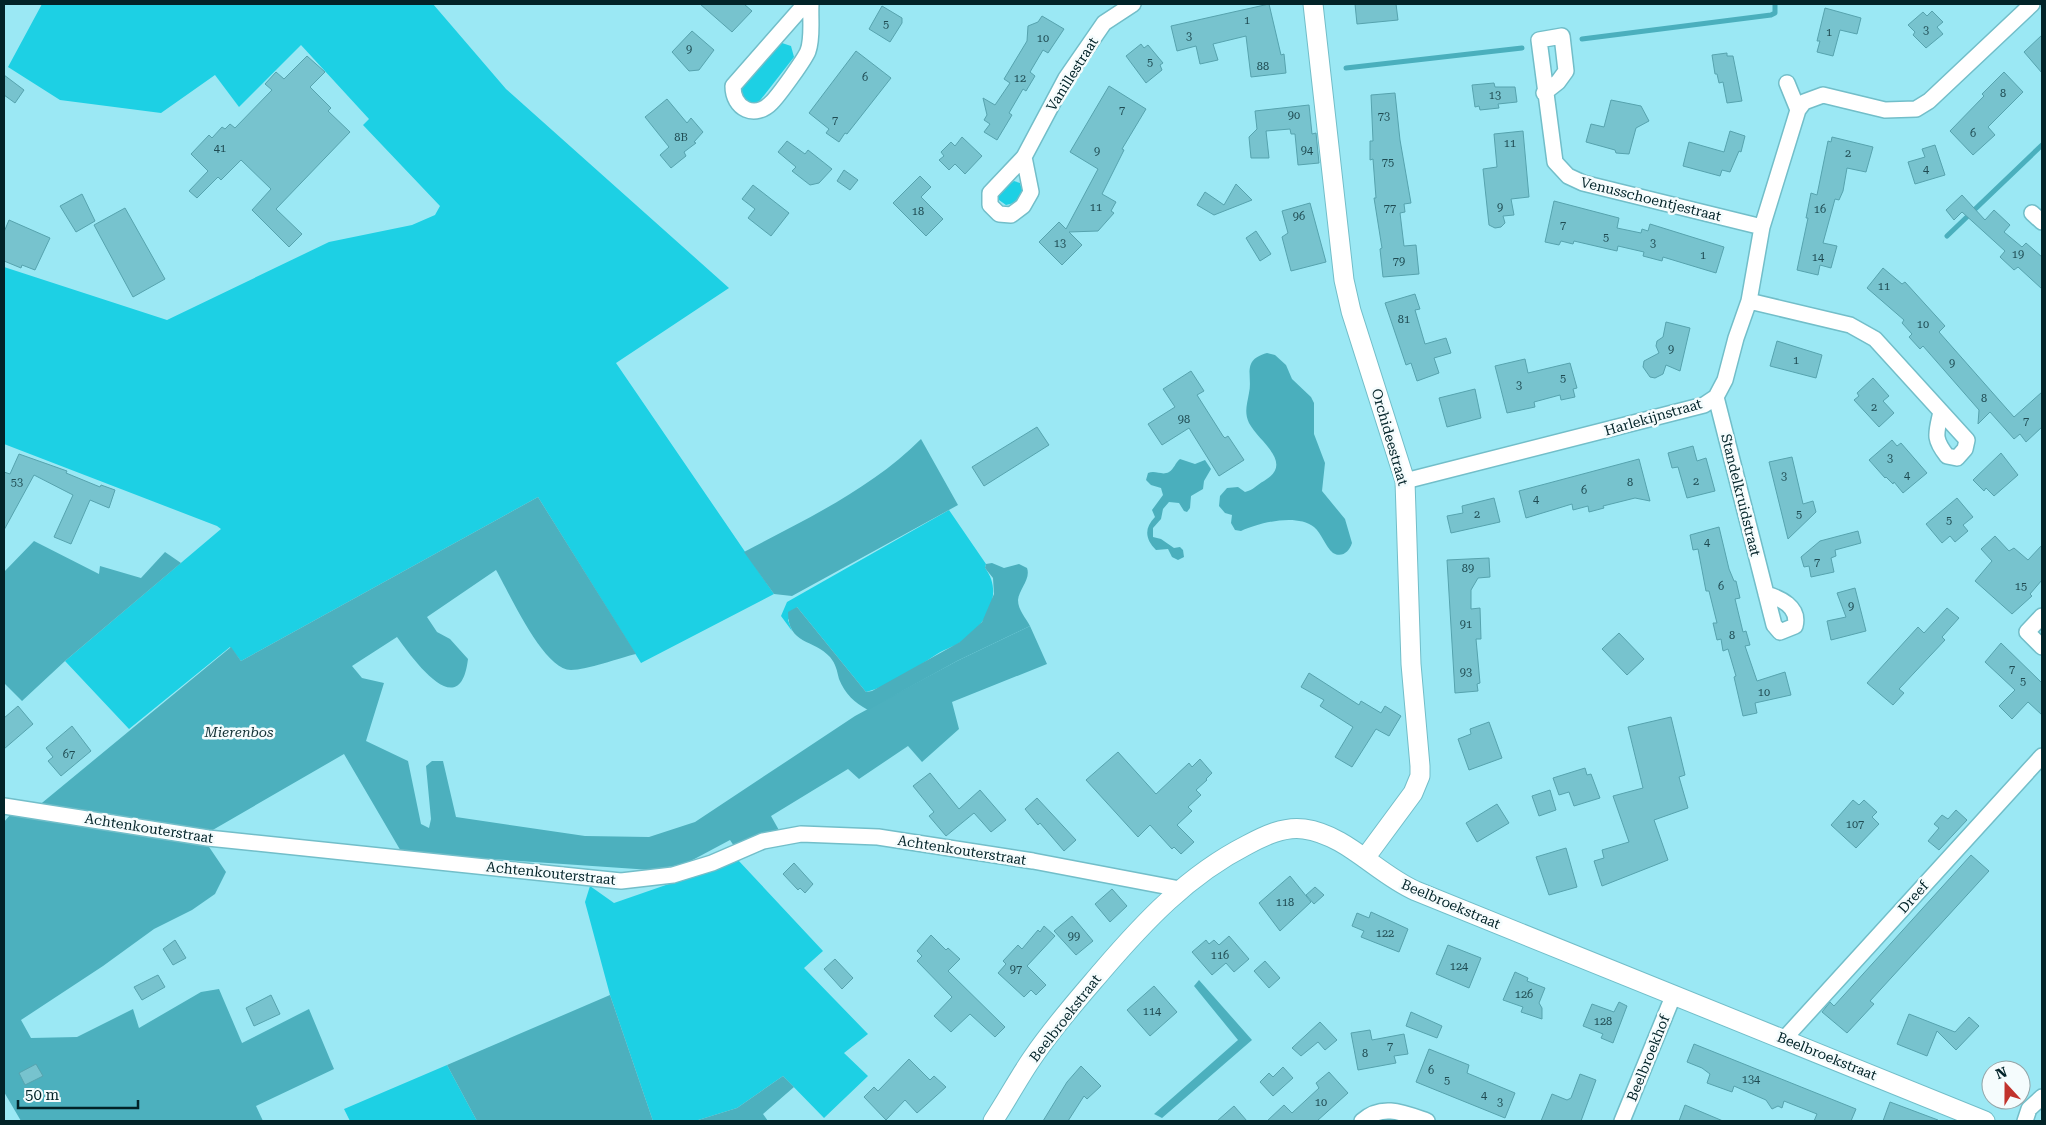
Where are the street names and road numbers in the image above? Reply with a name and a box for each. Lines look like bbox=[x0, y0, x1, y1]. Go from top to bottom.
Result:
street label: Vanillestraat bbox=[1043, 34, 1101, 114]
street label: Venusschoentjestraat bbox=[1579, 174, 1723, 224]
street label: Orchideestraat bbox=[1369, 387, 1411, 487]
street label: Harlekijnstraat bbox=[1602, 395, 1704, 439]
street label: Standelkruidstraat bbox=[1718, 432, 1764, 558]
street label: Achtenkouterstraat bbox=[83, 810, 215, 846]
street label: Achtenkouterstraat bbox=[896, 832, 1028, 868]
street label: Achtenkouterstraat bbox=[485, 858, 617, 888]
street label: Beelbroekstraat bbox=[1399, 876, 1503, 932]
street label: Dreef bbox=[1895, 877, 1932, 916]
street label: Beelbroekstraat bbox=[1026, 971, 1104, 1065]
street label: Beelbroekhof bbox=[1623, 1012, 1673, 1103]
street label: Beelbroekstraat bbox=[1775, 1029, 1879, 1083]

